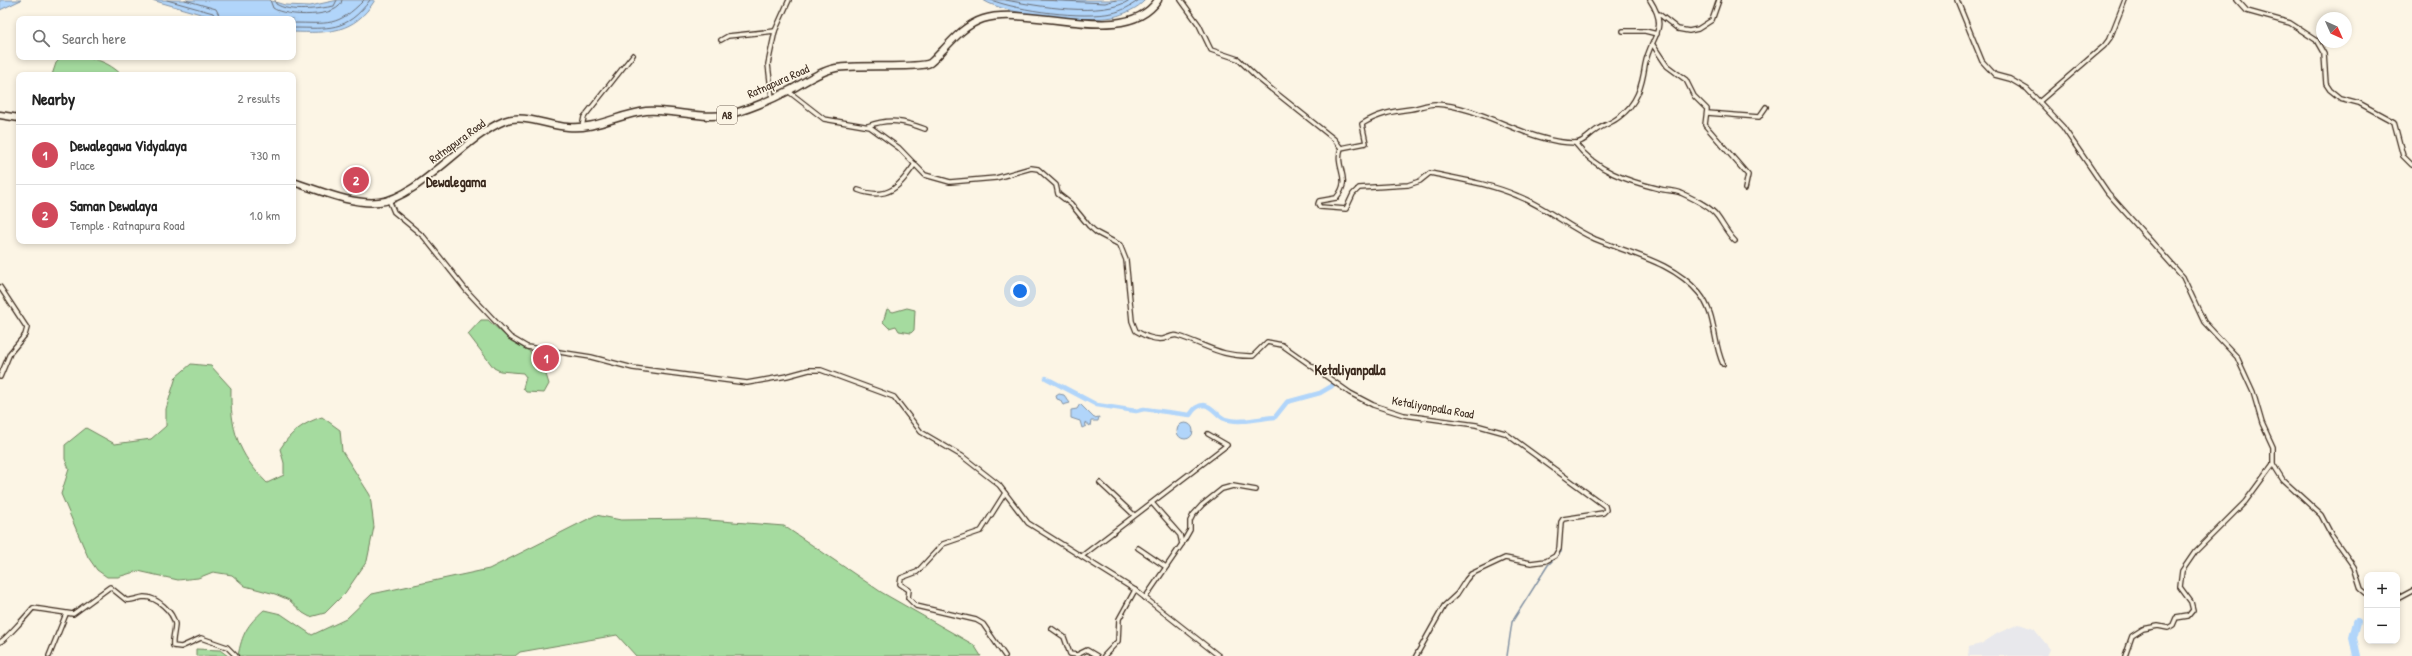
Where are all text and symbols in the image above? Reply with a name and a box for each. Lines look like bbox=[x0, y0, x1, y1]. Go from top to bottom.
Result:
north arrow bbox=[2316, 12, 2352, 48]
search box bbox=[16, 16, 296, 60]
icon: search bbox=[30, 27, 52, 49]
text: Search here bbox=[62, 28, 126, 49]
street label: Ratnapura Road bbox=[744, 60, 812, 102]
text: Nearby bbox=[32, 87, 75, 110]
text: 2 results bbox=[238, 89, 280, 107]
road number: A8 bbox=[717, 106, 737, 124]
street label: Ratnapura Road bbox=[425, 115, 489, 167]
text: Dewalegawa Vidyalaya bbox=[70, 135, 187, 156]
text: 1 bbox=[43, 146, 47, 164]
text: 730 m bbox=[250, 146, 280, 164]
text: Place bbox=[70, 156, 95, 174]
pin: 2 bbox=[343, 165, 369, 195]
district label: Dewalegama bbox=[426, 172, 487, 193]
text: Saman Dewalaya bbox=[70, 195, 157, 216]
text: 2 bbox=[42, 206, 48, 224]
text: 1.0 km bbox=[249, 206, 280, 224]
text: Temple · Ratnapura Road bbox=[70, 216, 184, 234]
your location bbox=[1010, 281, 1030, 301]
pin: 1 bbox=[533, 343, 559, 373]
district label: Ketaliyanpalla bbox=[1315, 360, 1386, 381]
street label: Ketaliyanpalla Road bbox=[1391, 391, 1476, 423]
map controls bbox=[2364, 572, 2400, 644]
button: + bbox=[2364, 572, 2400, 608]
button: − bbox=[2364, 608, 2400, 644]

